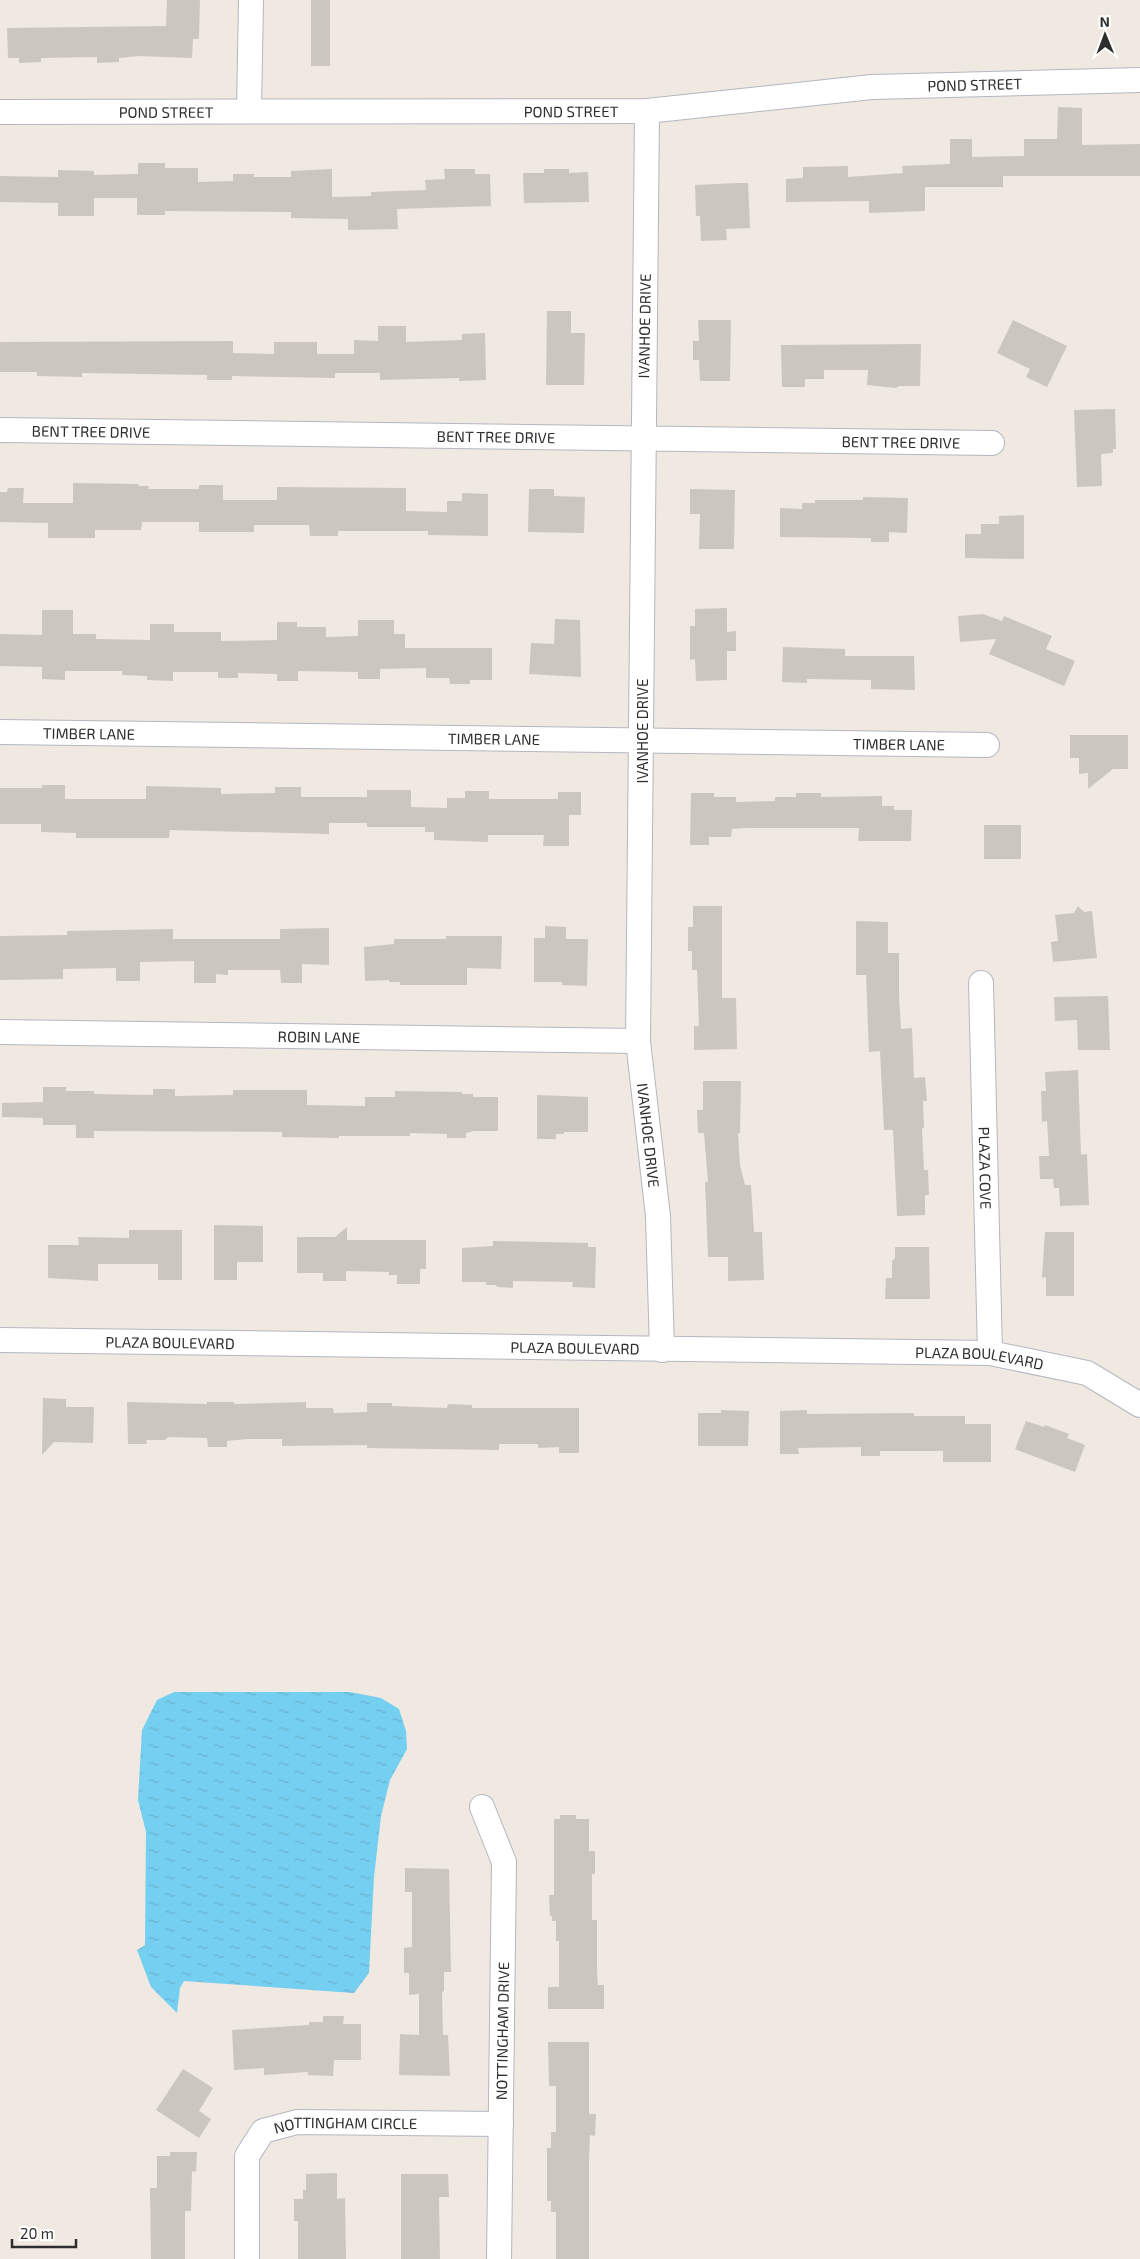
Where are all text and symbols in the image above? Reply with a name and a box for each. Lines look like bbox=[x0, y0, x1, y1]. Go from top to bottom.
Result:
north arrow bbox=[1080, 10, 1130, 60]
text: N bbox=[1100, 13, 1110, 30]
street label: POND STREET bbox=[927, 74, 1023, 95]
street label: POND STREET bbox=[524, 102, 619, 120]
street label: POND STREET bbox=[119, 103, 214, 121]
street label: IVANHOE DRIVE bbox=[634, 273, 654, 379]
street label: BENT TREE DRIVE bbox=[32, 421, 150, 441]
street label: BENT TREE DRIVE bbox=[437, 427, 555, 446]
street label: BENT TREE DRIVE bbox=[842, 432, 960, 452]
street label: IVANHOE DRIVE bbox=[633, 679, 651, 783]
street label: TIMBER LANE bbox=[43, 724, 135, 743]
street label: TIMBER LANE bbox=[448, 729, 540, 748]
street label: TIMBER LANE bbox=[853, 734, 945, 753]
street label: ROBIN LANE bbox=[278, 1027, 360, 1046]
street label: IVANHOE DRIVE bbox=[634, 1082, 664, 1189]
street label: PLAZA COVE bbox=[975, 1126, 996, 1209]
street label: PLAZA BOULEVARD bbox=[105, 1332, 235, 1352]
street label: PLAZA BOULEVARD bbox=[510, 1338, 640, 1357]
street label: PLAZA BOULEVARD bbox=[915, 1343, 1045, 1373]
street label: NOTTINGHAM DRIVE bbox=[492, 1962, 512, 2100]
street label: NOTTINGHAM CIRCLE bbox=[272, 2113, 417, 2137]
scale bar bbox=[12, 2216, 76, 2248]
text: 20 m bbox=[20, 2224, 54, 2242]

